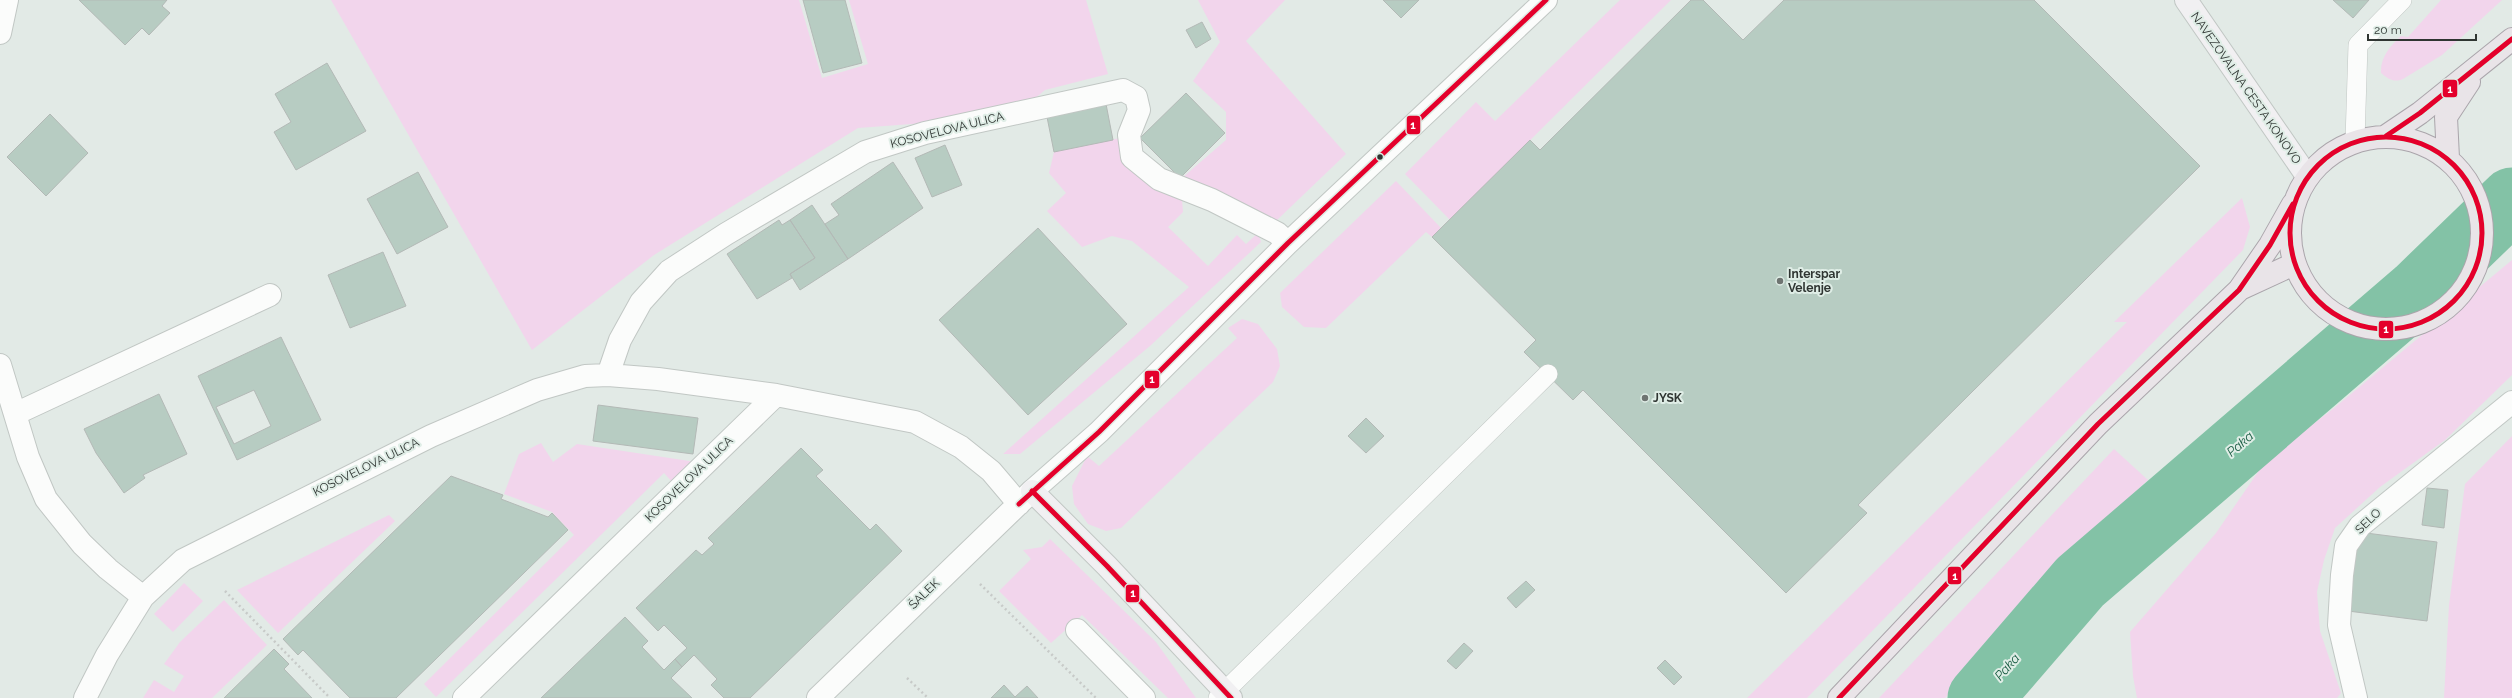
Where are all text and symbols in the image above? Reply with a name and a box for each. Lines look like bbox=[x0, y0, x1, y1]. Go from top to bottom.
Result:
street label: NAVEZOVALNA CESTA KONOVO bbox=[2188, 9, 2304, 167]
scale bar bbox=[2368, 16, 2476, 42]
text: 20 m bbox=[2374, 23, 2402, 37]
line badge: 1 bbox=[2442, 79, 2458, 98]
text: 1 bbox=[2447, 83, 2453, 96]
street label: KOSOVELOVA ULICA bbox=[889, 109, 1005, 151]
line badge: 1 bbox=[1406, 115, 1421, 135]
text: 1 bbox=[1410, 119, 1416, 132]
unlabelled marker bbox=[1375, 152, 1385, 162]
place label: Interspar Velenje bbox=[1788, 267, 1840, 295]
marker: Interspar Velenje bbox=[1775, 276, 1785, 286]
line badge: 1 bbox=[2378, 320, 2394, 339]
text: 1 bbox=[2383, 323, 2389, 336]
line badge: 1 bbox=[1144, 370, 1160, 389]
text: 1 bbox=[1149, 373, 1155, 386]
place label: JYSK bbox=[1653, 391, 1683, 405]
marker: JYSK bbox=[1640, 393, 1650, 403]
water label: Paka bbox=[2224, 428, 2256, 460]
street label: KOSOVELOVA ULICA bbox=[642, 433, 736, 525]
street label: KOSOVELOVA ULICA bbox=[311, 435, 421, 499]
street label: SELO bbox=[2352, 505, 2384, 537]
line badge: 1 bbox=[1947, 566, 1962, 585]
text: 1 bbox=[1952, 570, 1958, 583]
street label: ŠALEK bbox=[906, 576, 942, 612]
line badge: 1 bbox=[1125, 584, 1140, 603]
text: 1 bbox=[1130, 587, 1136, 600]
water label: Paka bbox=[1991, 651, 2023, 683]

